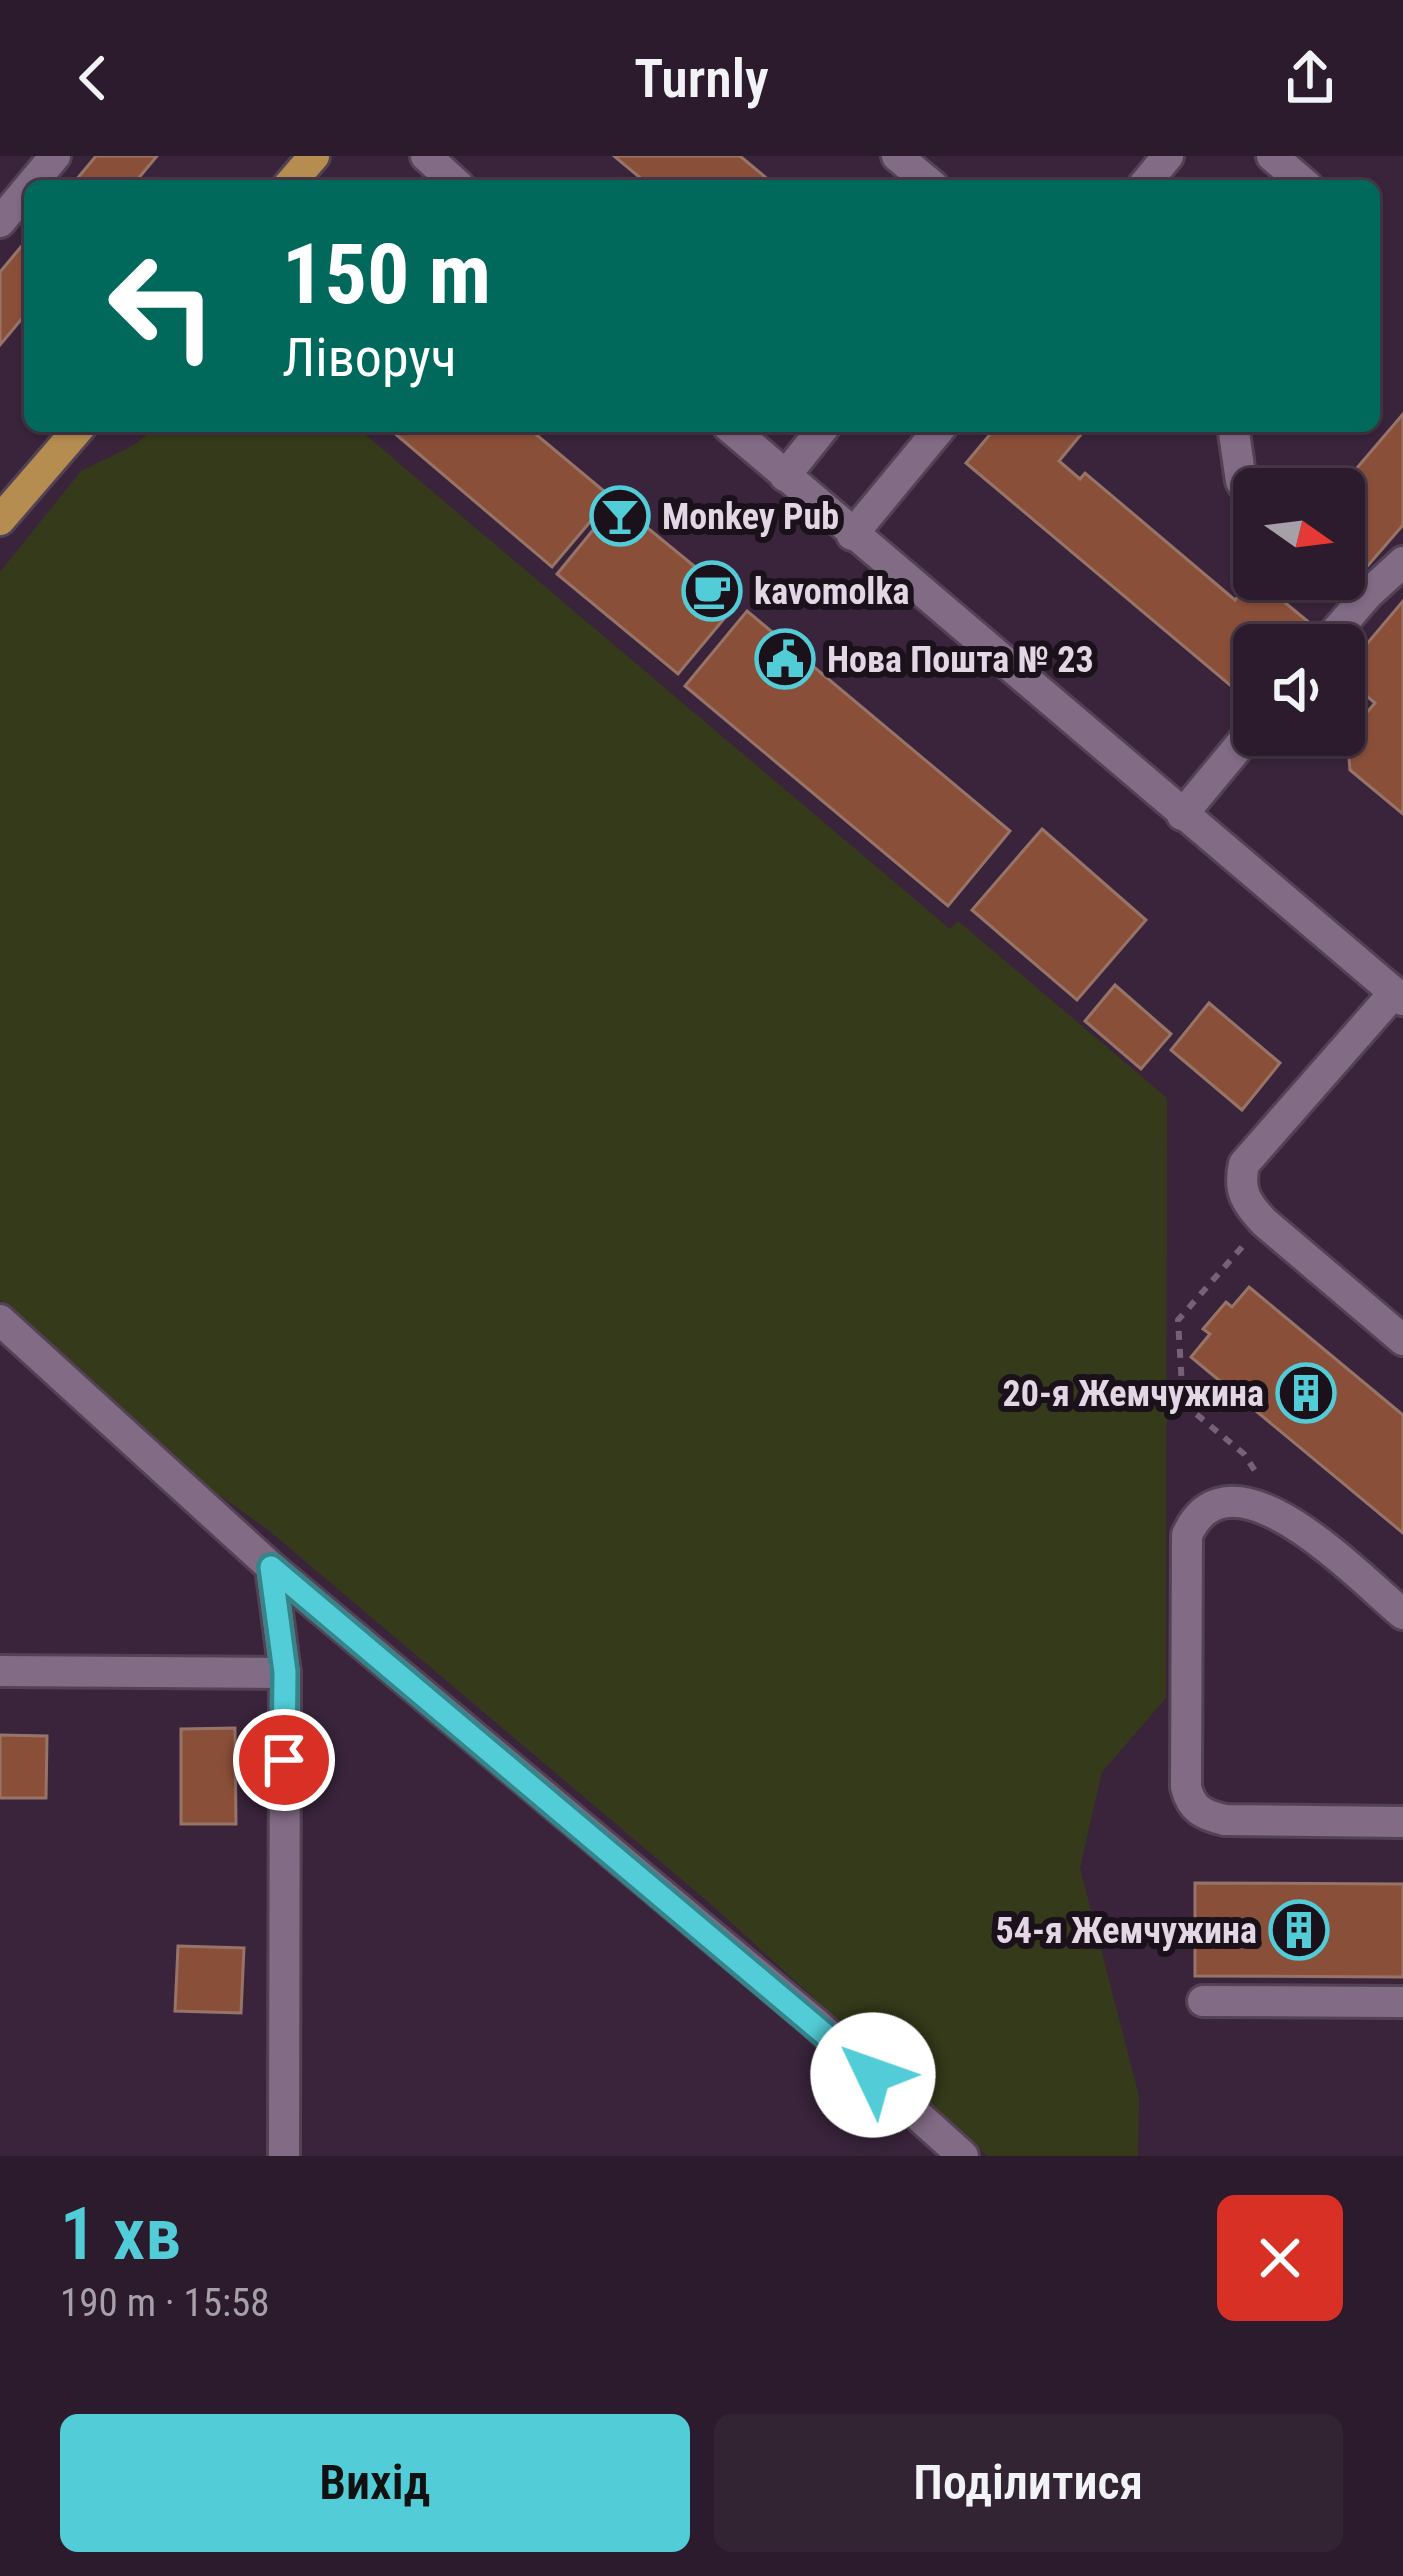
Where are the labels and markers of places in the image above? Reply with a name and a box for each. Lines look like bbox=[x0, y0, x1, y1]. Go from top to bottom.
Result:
bar icon: Monkey Pub bbox=[589, 485, 651, 547]
place label: Monkey Pub bbox=[662, 496, 839, 538]
cafe icon: kavomolka bbox=[681, 560, 743, 622]
place label: kavomolka bbox=[754, 571, 910, 613]
public building icon: Нова Пошта № 23 bbox=[754, 628, 816, 690]
place label: Нова Пошта № 23 bbox=[827, 639, 1094, 681]
building icon: 20-я Жемчужина bbox=[1275, 1362, 1337, 1424]
place label: 20-я Жемчужина bbox=[1003, 1373, 1264, 1415]
pin bbox=[233, 1709, 335, 1811]
building icon: 54-я Жемчужина bbox=[1268, 1899, 1330, 1961]
place label: 54-я Жемчужина bbox=[996, 1910, 1257, 1952]

